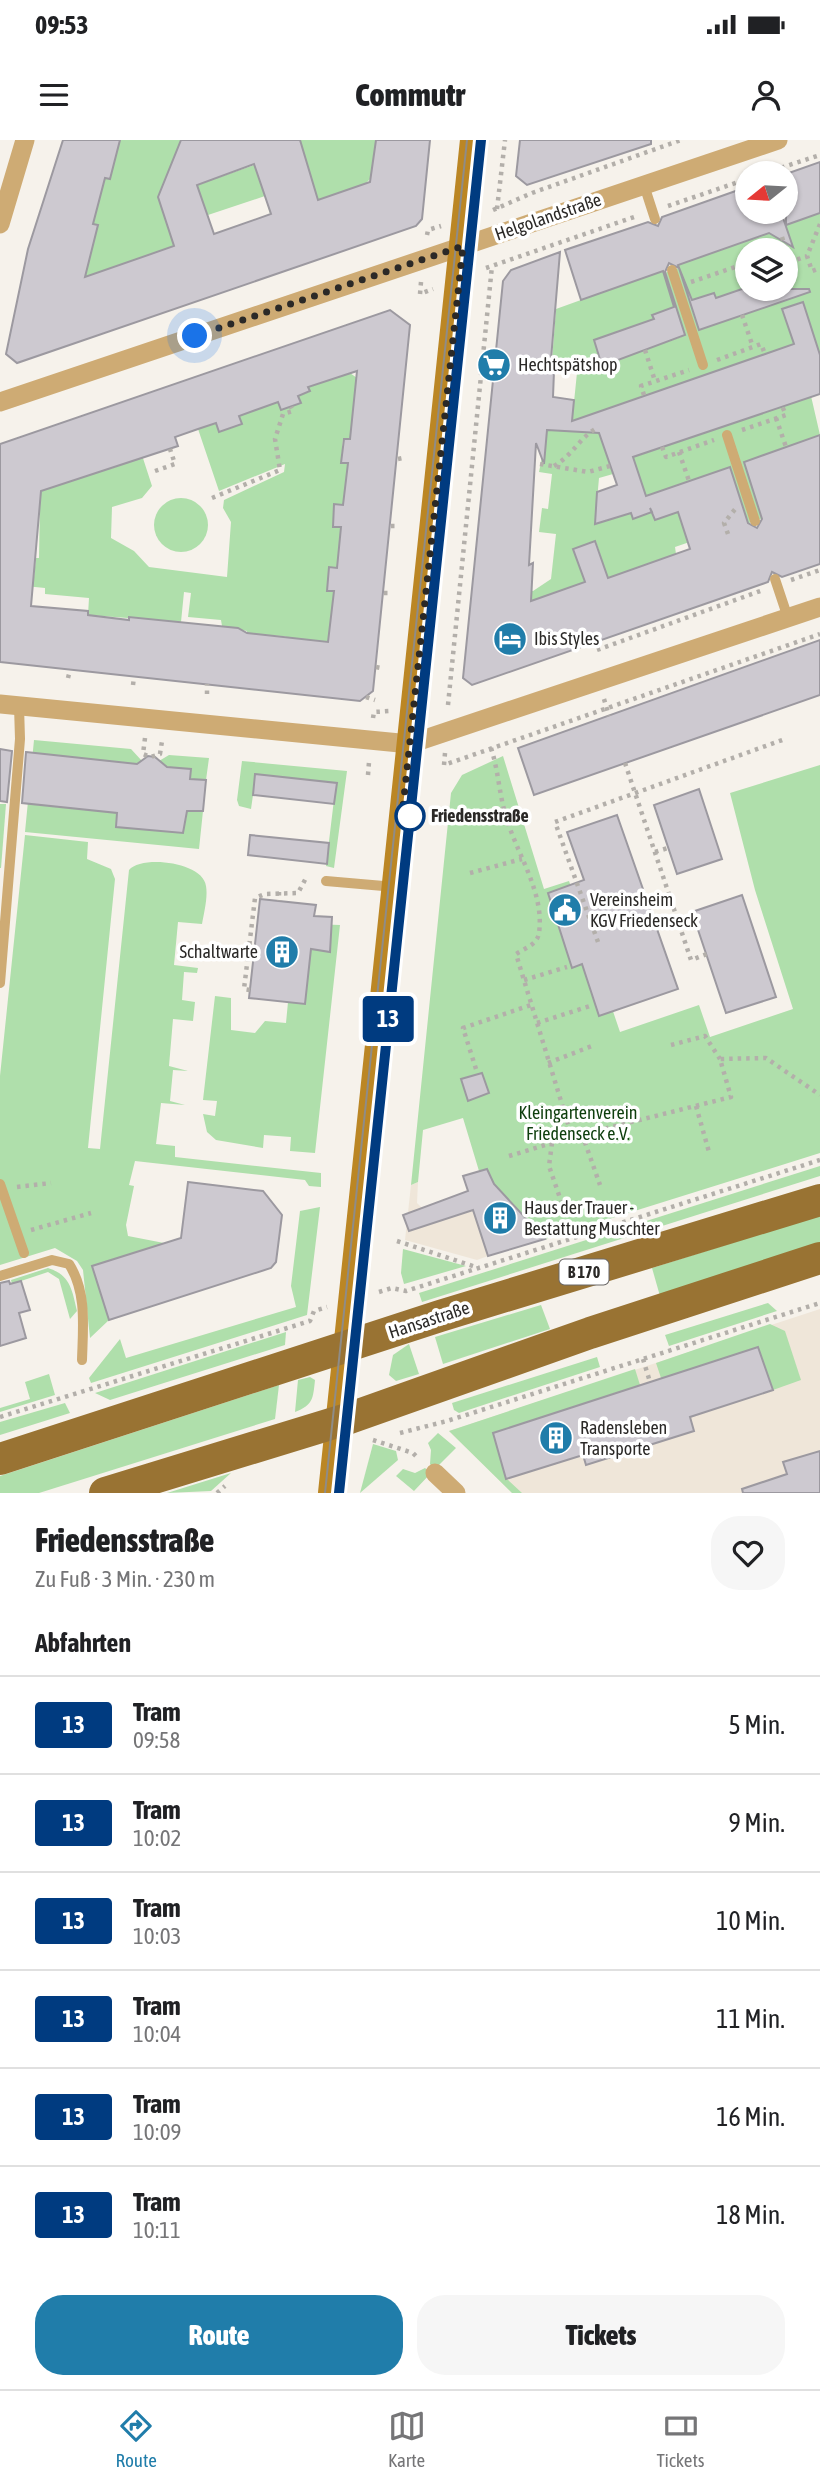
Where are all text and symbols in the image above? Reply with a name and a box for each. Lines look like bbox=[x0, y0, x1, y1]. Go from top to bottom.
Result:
text: 09:53 bbox=[35, 10, 89, 40]
icon: menu bbox=[35, 76, 73, 114]
text: Commutr bbox=[355, 76, 465, 113]
icon: person bbox=[747, 76, 785, 114]
north arrow bbox=[735, 161, 798, 224]
map controls bbox=[735, 161, 798, 301]
street label: Helgolandstraße bbox=[492, 189, 604, 245]
button: layers bbox=[735, 238, 798, 301]
your location bbox=[177, 318, 212, 353]
supermarket icon: Hechtspätshop bbox=[475, 346, 513, 384]
place label: Hechtspätshop bbox=[518, 354, 618, 375]
hotel icon: Ibis Styles bbox=[491, 620, 529, 658]
place label: Ibis Styles bbox=[534, 628, 599, 649]
marker: Friedensstraße bbox=[395, 801, 425, 831]
place label: Friedensstraße bbox=[431, 805, 529, 826]
place label: Vereinsheim KGV Friedenseck bbox=[590, 889, 698, 931]
public building icon: Vereinsheim KGV Friedenseck bbox=[546, 891, 584, 929]
building icon: Schaltwarte bbox=[263, 933, 301, 971]
place label: Schaltwarte bbox=[179, 941, 258, 962]
line badge: 13 bbox=[356, 996, 420, 1042]
text: 13 bbox=[377, 1005, 399, 1032]
park label: Kleingartenverein Friedenseck e.V. bbox=[519, 1102, 638, 1144]
place label: Haus der Trauer - Bestattung Muschter bbox=[524, 1197, 660, 1239]
building icon: Haus der Trauer - Bestattung Muschter bbox=[481, 1199, 519, 1237]
road number: B 170 bbox=[560, 1260, 608, 1284]
street label: Hansastraße bbox=[386, 1297, 472, 1342]
place label: Radensleben Transporte bbox=[580, 1417, 667, 1459]
building icon: Radensleben Transporte bbox=[537, 1419, 575, 1457]
button: heart bbox=[711, 1516, 785, 1590]
text: Friedensstraße bbox=[35, 1521, 214, 1559]
text: Zu Fuß · 3 Min. · 230 m bbox=[35, 1566, 215, 1592]
text: Abfahrten bbox=[35, 1628, 131, 1658]
text: Tram bbox=[133, 1697, 181, 1727]
text: 5 Min. bbox=[729, 1710, 785, 1740]
text: 13 bbox=[62, 1711, 85, 1738]
text: 09:58 bbox=[133, 1727, 180, 1753]
text: Tram bbox=[133, 1795, 181, 1825]
text: 9 Min. bbox=[729, 1808, 785, 1838]
text: 13 bbox=[62, 1809, 85, 1836]
text: 10:02 bbox=[133, 1825, 181, 1851]
text: Tram bbox=[133, 1893, 181, 1923]
text: 10 Min. bbox=[716, 1906, 785, 1936]
text: 13 bbox=[62, 1907, 85, 1934]
text: 10:03 bbox=[133, 1923, 181, 1949]
text: Tram bbox=[133, 1991, 181, 2021]
text: 11 Min. bbox=[716, 2004, 785, 2034]
text: 13 bbox=[62, 2005, 85, 2032]
text: 10:04 bbox=[133, 2021, 181, 2047]
text: Tram bbox=[133, 2089, 181, 2119]
text: 16 Min. bbox=[716, 2102, 785, 2132]
text: 13 bbox=[62, 2103, 85, 2130]
text: 10:09 bbox=[133, 2119, 181, 2145]
text: Tram bbox=[133, 2187, 181, 2217]
text: 18 Min. bbox=[716, 2200, 785, 2230]
text: 13 bbox=[62, 2201, 85, 2228]
text: 10:11 bbox=[133, 2217, 181, 2243]
button: Route bbox=[35, 2295, 403, 2375]
button: Tickets bbox=[417, 2295, 785, 2375]
tab: Route bbox=[115, 2407, 157, 2471]
tab: Karte bbox=[388, 2407, 426, 2471]
tab: Tickets bbox=[656, 2407, 705, 2471]

